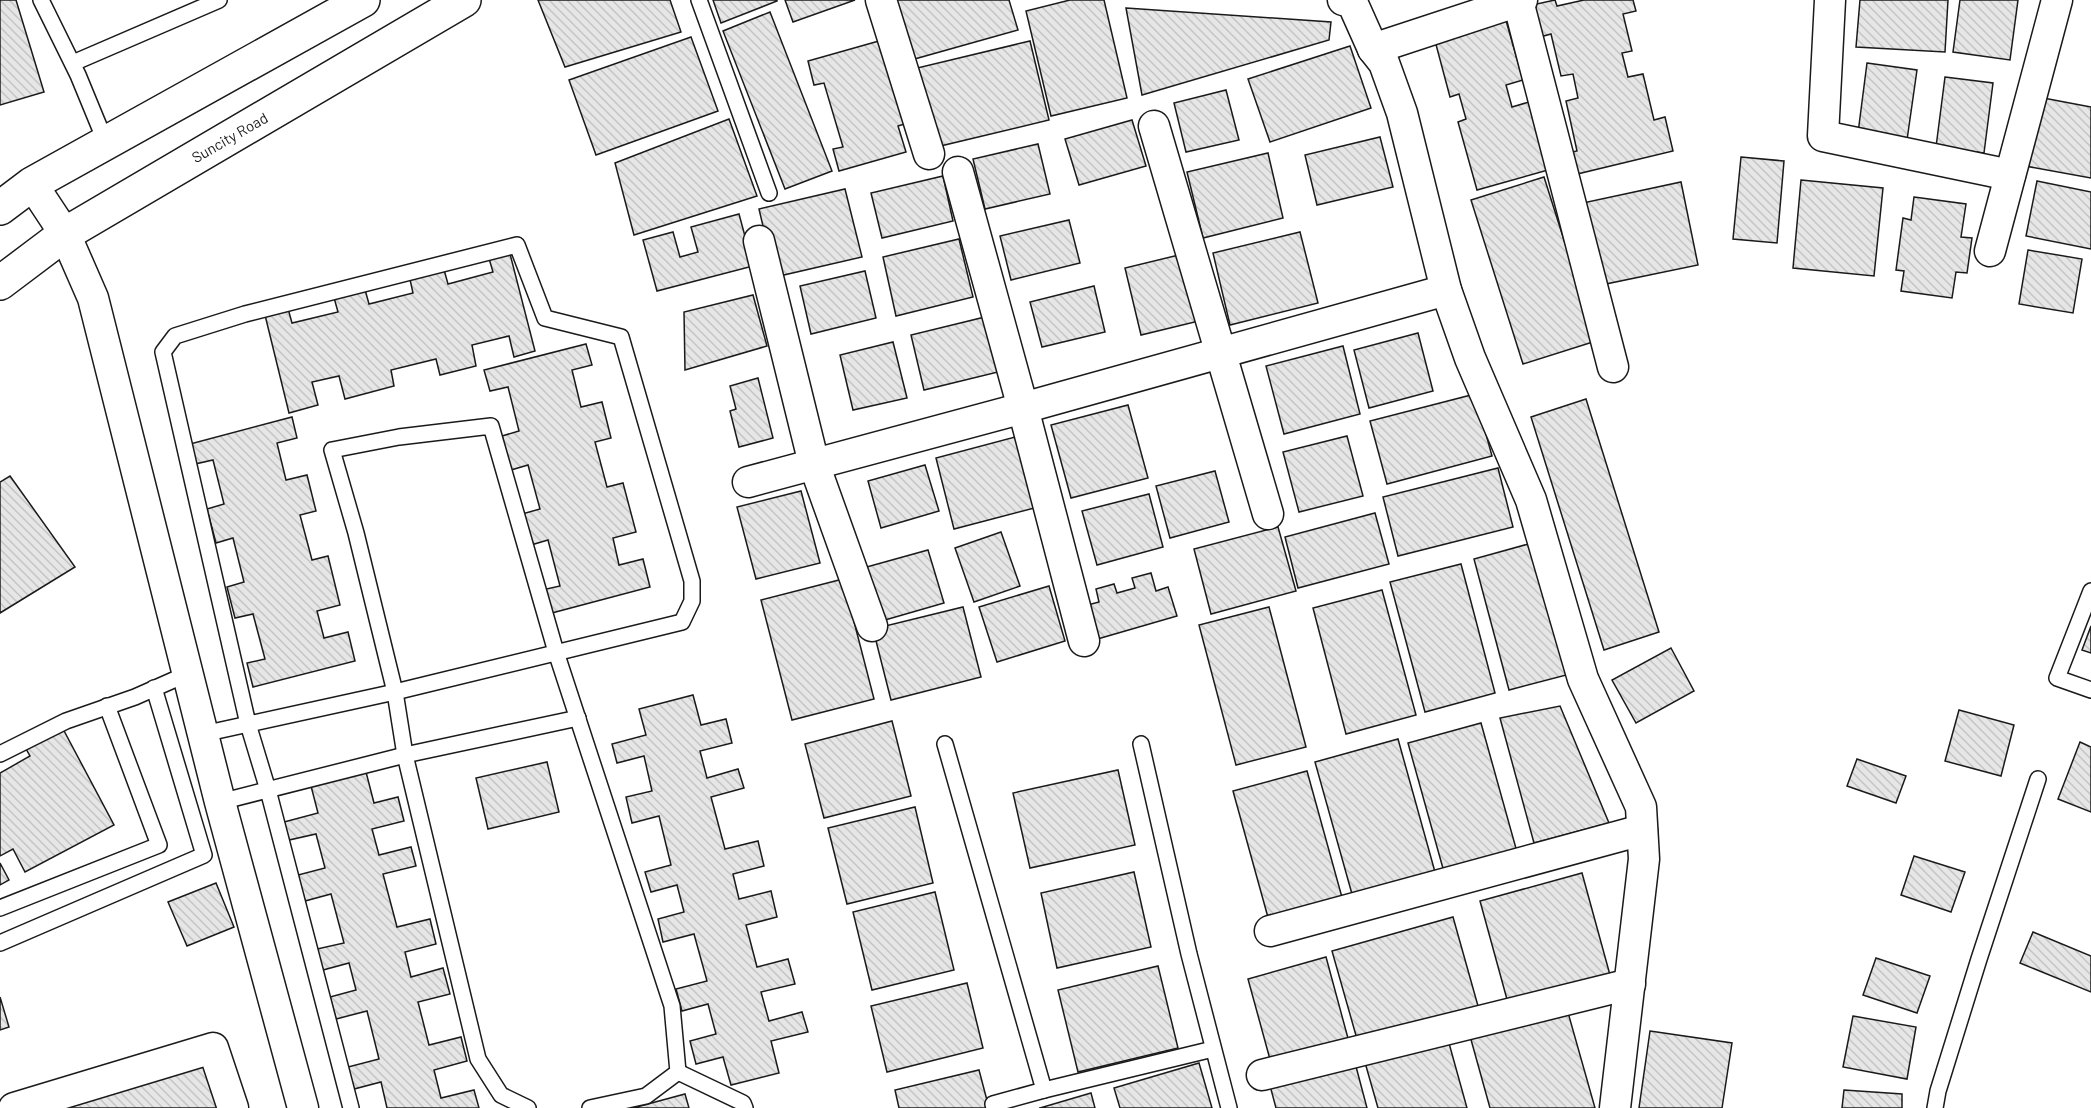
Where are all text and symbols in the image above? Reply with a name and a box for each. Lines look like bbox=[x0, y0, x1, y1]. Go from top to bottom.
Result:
street label: Suncity Road bbox=[188, 108, 271, 166]

